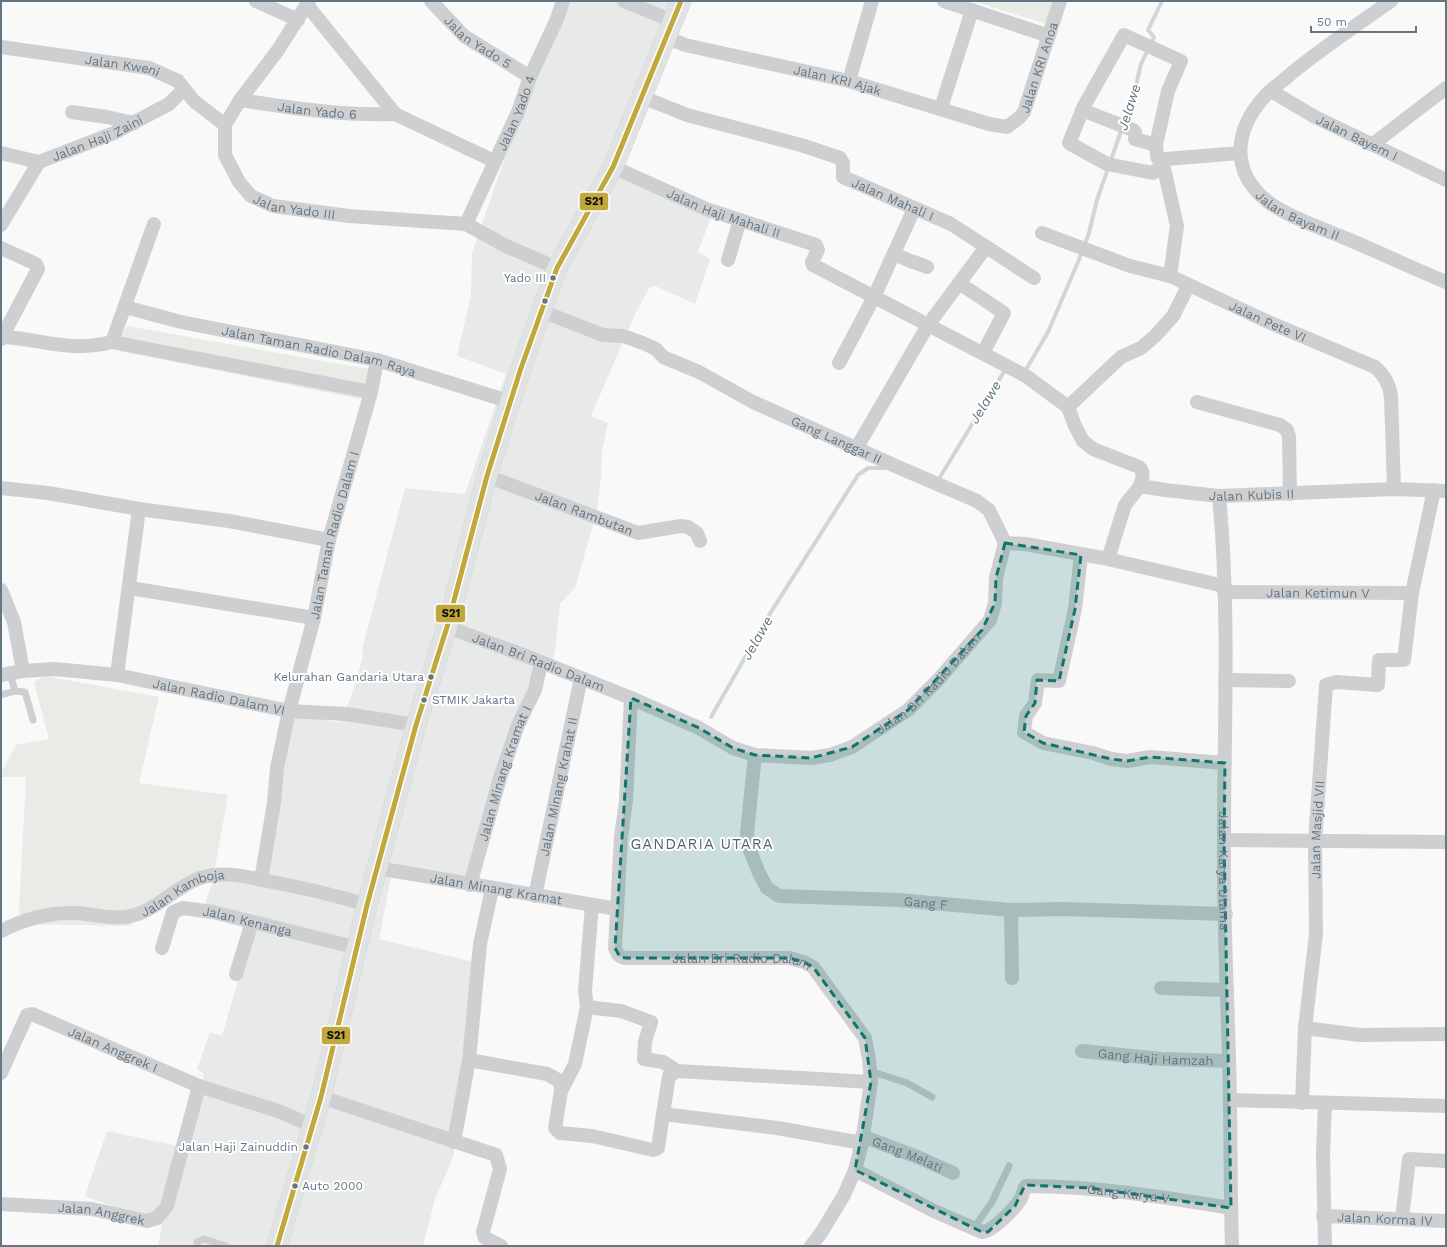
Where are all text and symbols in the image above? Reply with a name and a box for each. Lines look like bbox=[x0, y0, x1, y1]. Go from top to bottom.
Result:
scale bar bbox=[1311, 8, 1416, 34]
street label: Jalan Yado 5 bbox=[442, 13, 514, 71]
text: 50 m bbox=[1317, 15, 1347, 29]
street label: Jalan KRI Anoa bbox=[1017, 19, 1060, 115]
street label: Jalan Kweni bbox=[84, 52, 163, 80]
street label: Jalan KRI Ajak bbox=[792, 62, 884, 98]
street label: Jalan Yado 4 bbox=[494, 73, 538, 153]
water label: Jelawe bbox=[1114, 82, 1144, 132]
street label: Jalan Yado 6 bbox=[277, 98, 357, 121]
street label: Jalan Bayem I bbox=[1314, 111, 1400, 163]
street label: Jalan Haji Zaini bbox=[50, 112, 145, 164]
street label: Jalan Mahali I bbox=[850, 174, 936, 223]
street label: Jalan Haji Mahali II bbox=[665, 185, 782, 240]
street label: Jalan Bayam II bbox=[1253, 187, 1342, 243]
street label: Jalan Yado III bbox=[251, 191, 336, 222]
line badge: S21 bbox=[579, 192, 609, 211]
text: S21 bbox=[585, 195, 603, 208]
place label: Yado III bbox=[504, 271, 546, 285]
marker: Yado III bbox=[548, 273, 558, 283]
unlabelled marker bbox=[540, 296, 550, 306]
street label: Jalan Pete VI bbox=[1227, 297, 1309, 345]
street label: Jalan Taman Radio Dalam Raya bbox=[221, 323, 419, 379]
water label: Jelawe bbox=[966, 378, 1004, 426]
street label: Gang Langgar II bbox=[789, 413, 884, 466]
street label: Jalan Taman Radio Dalam I bbox=[306, 449, 361, 621]
street label: Jalan Kubis II bbox=[1208, 486, 1294, 504]
street label: Jalan Rambutan bbox=[533, 487, 636, 538]
street label: Jalan Ketimun V bbox=[1266, 585, 1370, 600]
line badge: S21 bbox=[435, 604, 466, 623]
text: S21 bbox=[442, 607, 460, 620]
water label: Jelawe bbox=[738, 613, 776, 663]
street label: Jalan Bri Radio Dalam bbox=[873, 629, 984, 737]
street label: Jalan Bri Radio Dalam bbox=[471, 630, 607, 694]
place label: Kelurahan Gandaria Utara bbox=[274, 670, 424, 684]
marker: Kelurahan Gandaria Utara bbox=[426, 672, 436, 682]
street label: Jalan Radio Dalam VI bbox=[151, 675, 287, 718]
place label: STMIK Jakarta bbox=[432, 693, 515, 707]
marker: STMIK Jakarta bbox=[419, 695, 429, 705]
street label: Jalan Minang Kramat I bbox=[475, 703, 534, 843]
street label: Jalan Minang Krahat II bbox=[536, 716, 580, 857]
street label: Jalan Masjid VII bbox=[1307, 780, 1327, 879]
street label: Jalan Karya Utama bbox=[1216, 811, 1232, 931]
district label: GANDARIA UTARA bbox=[630, 835, 774, 853]
street label: Jalan Kamboja bbox=[138, 867, 226, 919]
street label: Jalan Minang Kramat bbox=[429, 870, 564, 907]
street label: Gang F bbox=[903, 893, 949, 912]
street label: Jalan Kenanga bbox=[202, 903, 294, 939]
street label: Jalan Bri Radio Dalam bbox=[672, 951, 815, 972]
street label: Jalan Anggrek I bbox=[66, 1023, 160, 1075]
line badge: S21 bbox=[321, 1026, 351, 1045]
text: S21 bbox=[327, 1029, 345, 1042]
street label: Gang Haji Hamzah bbox=[1097, 1045, 1214, 1068]
street label: Gang Melati bbox=[870, 1133, 945, 1175]
place label: Jalan Haji Zainuddin bbox=[179, 1140, 298, 1154]
marker: Jalan Haji Zainuddin bbox=[301, 1142, 311, 1152]
place label: Auto 2000 bbox=[302, 1179, 363, 1193]
marker: Auto 2000 bbox=[290, 1181, 300, 1191]
street label: Gang Karya V bbox=[1086, 1181, 1171, 1206]
street label: Jalan Anggrek bbox=[57, 1200, 147, 1228]
street label: Jalan Korma IV bbox=[1337, 1209, 1434, 1228]

